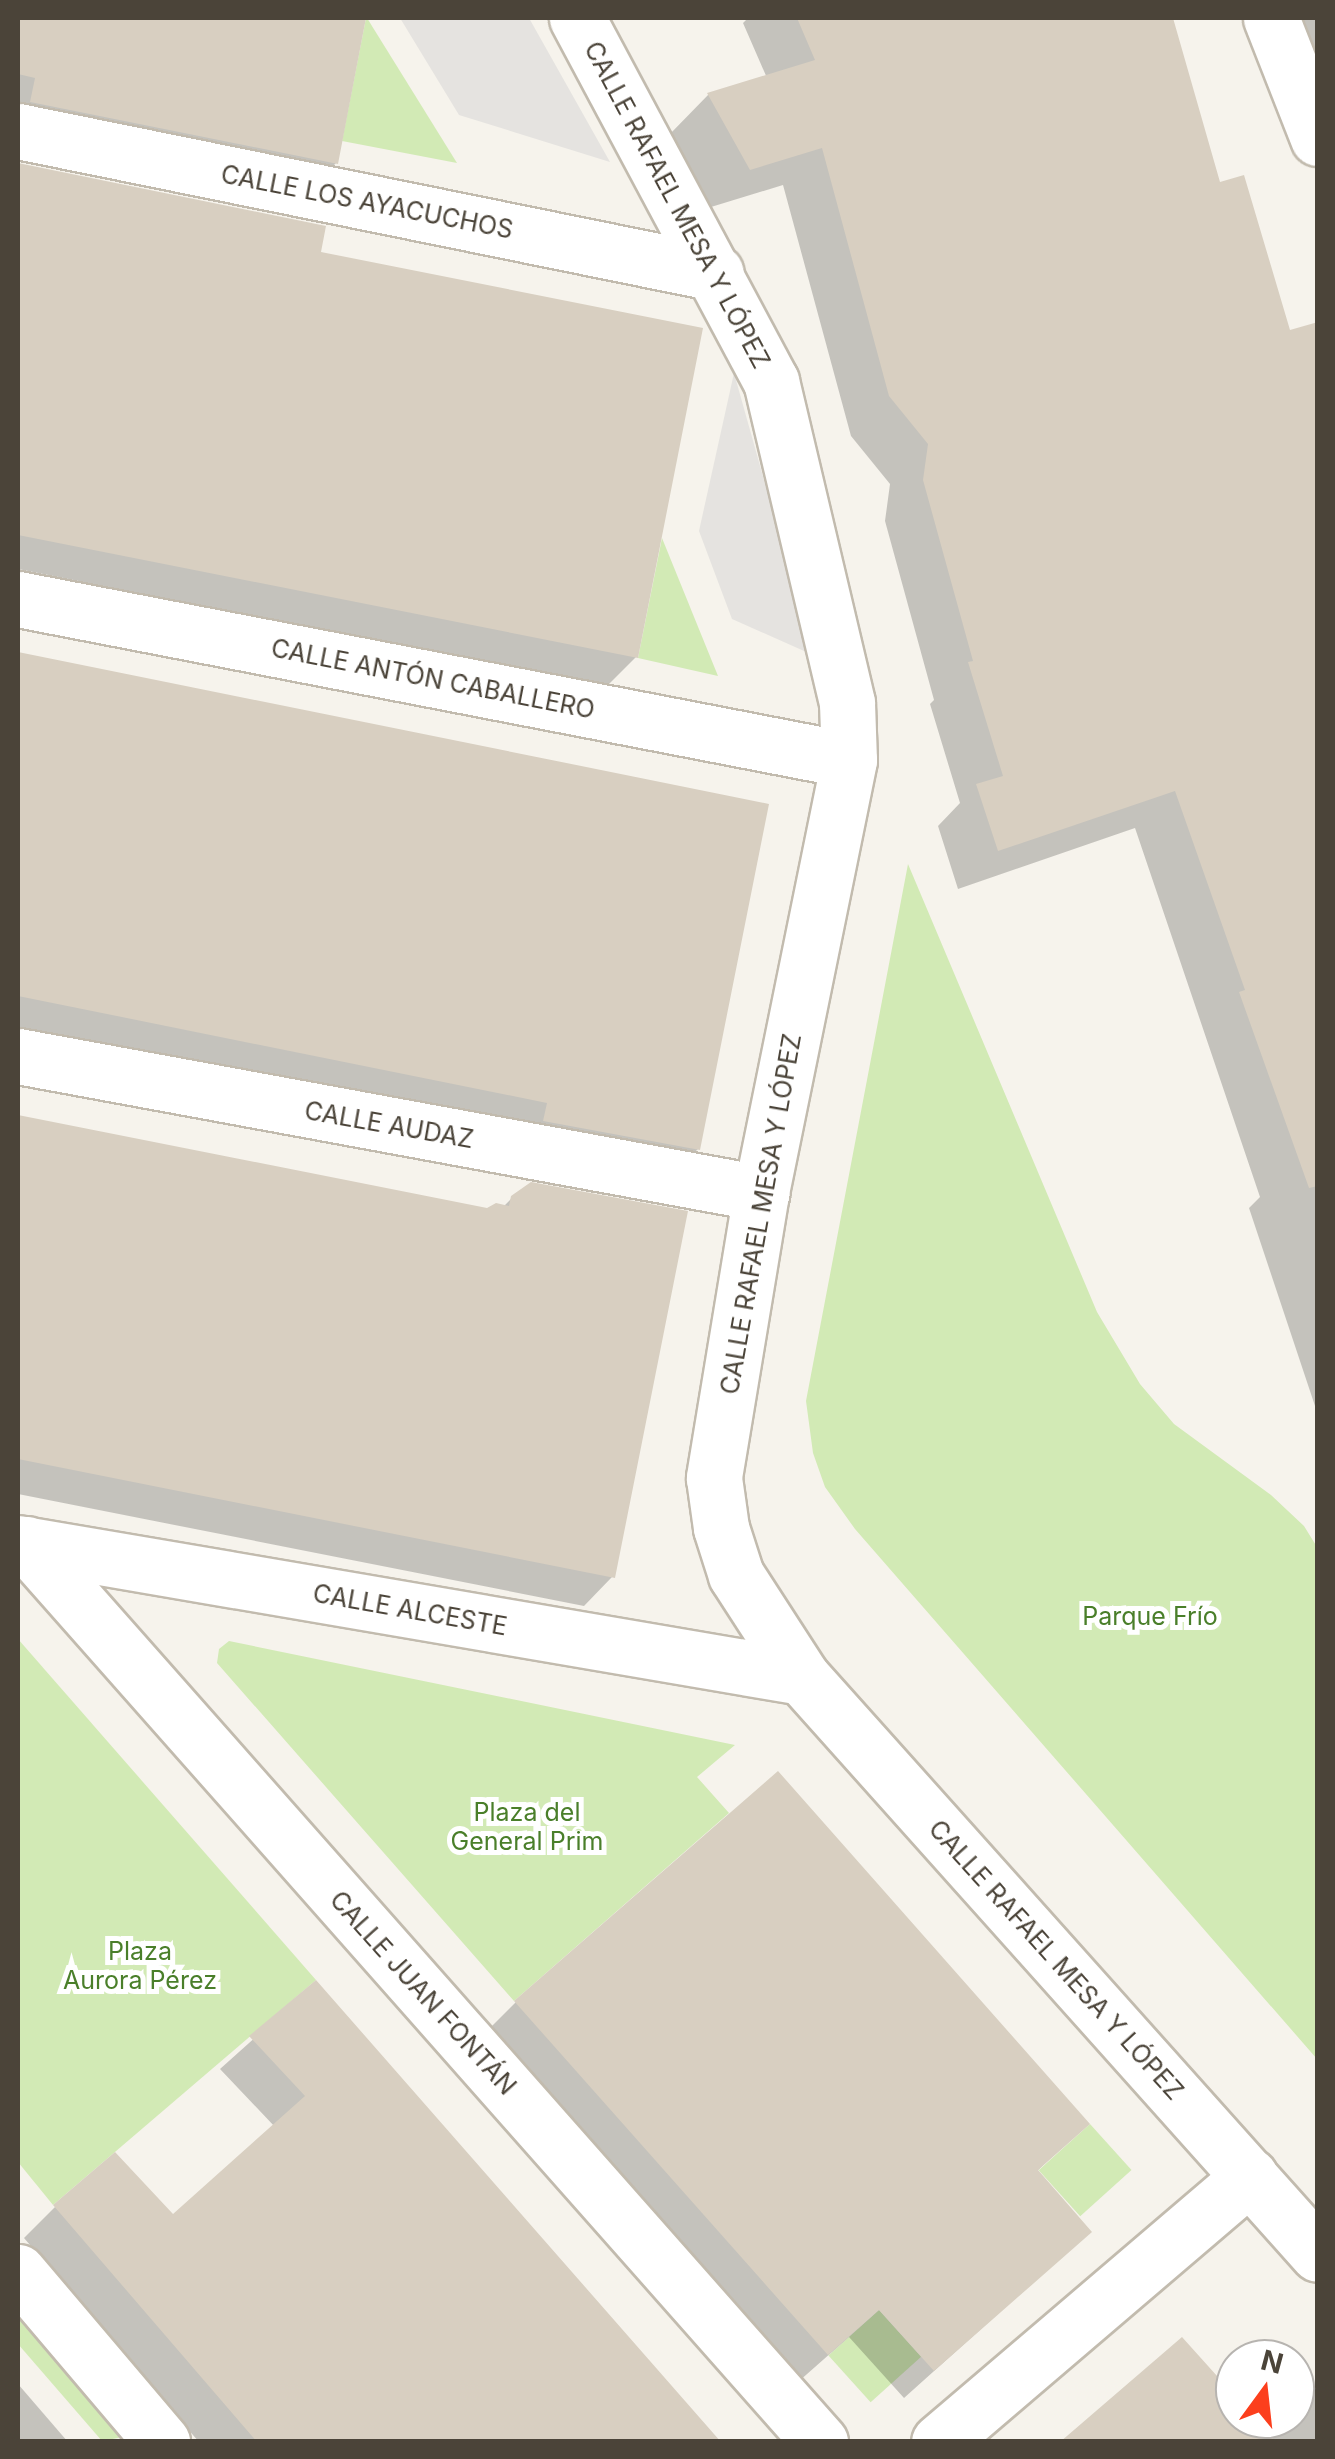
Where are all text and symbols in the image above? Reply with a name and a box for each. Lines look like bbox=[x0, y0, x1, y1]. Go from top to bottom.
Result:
street label: CALLE RAFAEL MESA Y LÓPEZ bbox=[578, 36, 776, 374]
street label: CALLE LOS AYACUCHOS bbox=[218, 159, 516, 245]
street label: CALLE ANTÓN CABALLERO bbox=[269, 633, 597, 725]
street label: CALLE RAFAEL MESA Y LÓPEZ bbox=[714, 1031, 808, 1397]
street label: CALLE AUDAZ bbox=[302, 1095, 476, 1155]
street label: CALLE ALCESTE bbox=[311, 1578, 509, 1642]
park label: Parque Frío bbox=[1082, 1601, 1218, 1631]
park label: Plaza del General Prim bbox=[451, 1798, 603, 1857]
street label: CALLE RAFAEL MESA Y LÓPEZ bbox=[922, 1814, 1190, 2106]
street label: CALLE JUAN FONTÁN bbox=[324, 1885, 522, 2101]
park label: Plaza Aurora Pérez bbox=[63, 1937, 217, 1996]
north arrow bbox=[1215, 2339, 1315, 2439]
text: N bbox=[1258, 2343, 1287, 2381]

